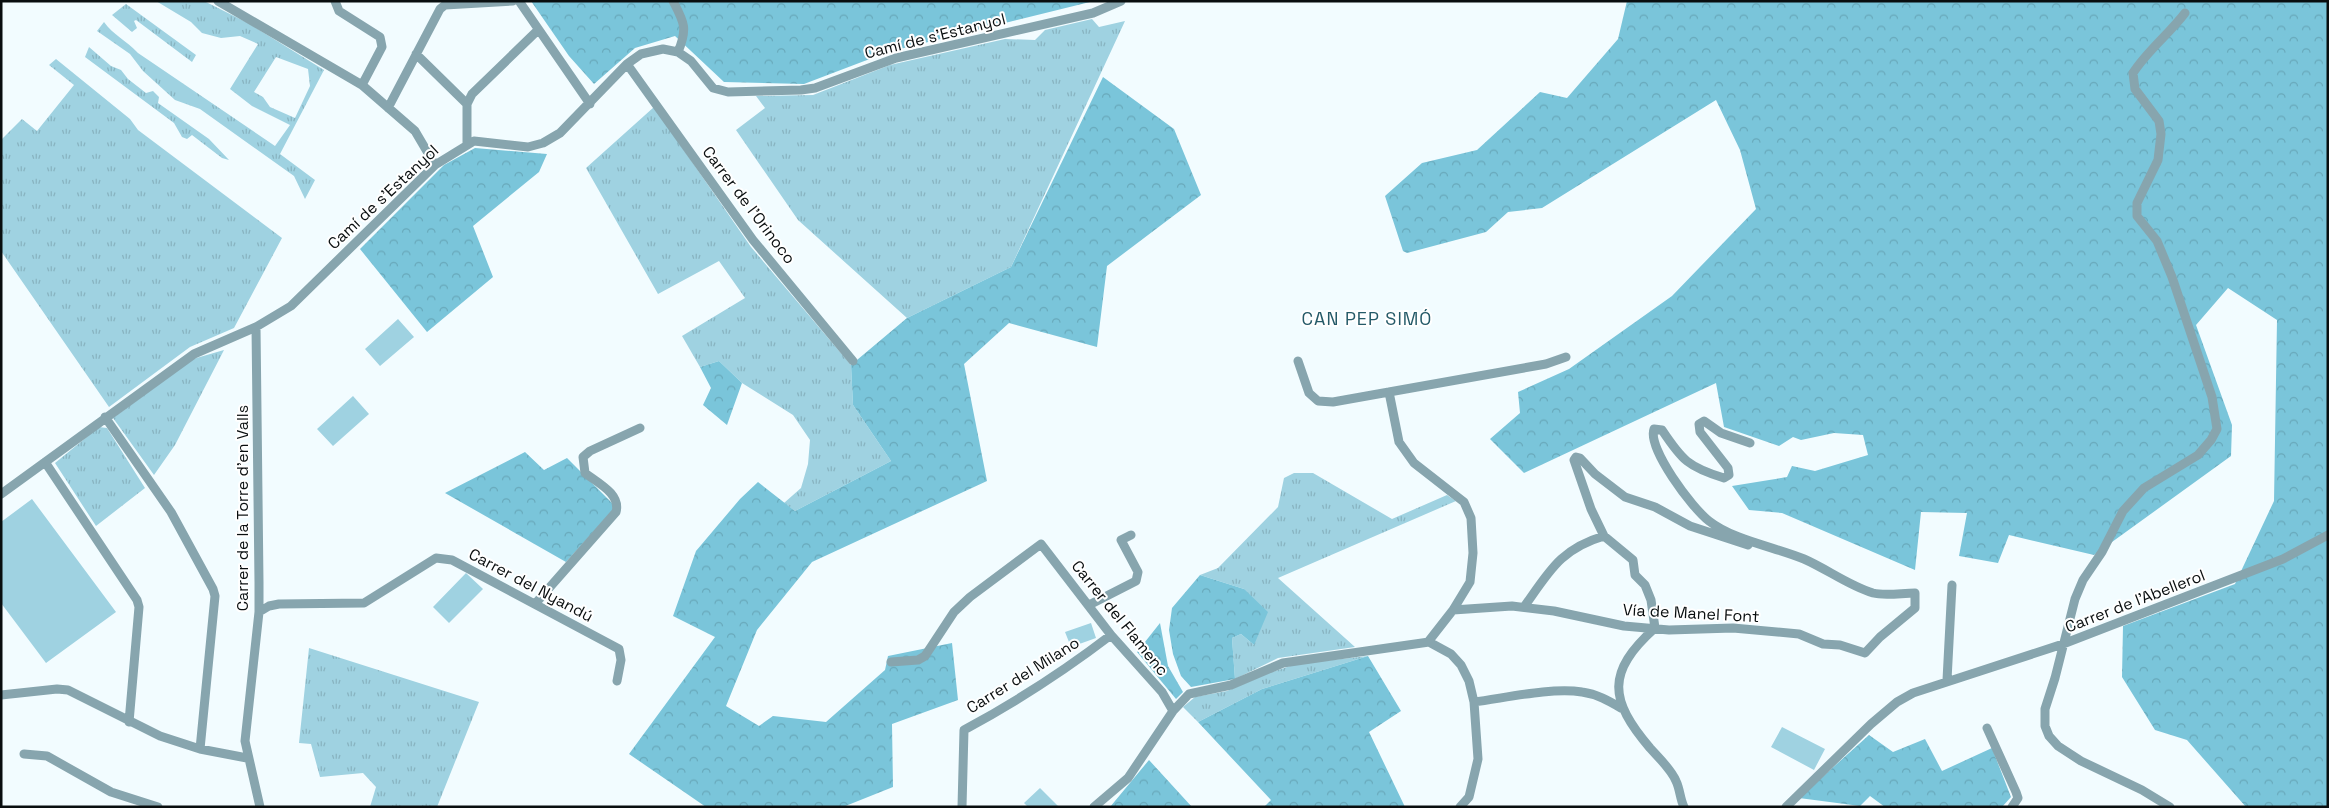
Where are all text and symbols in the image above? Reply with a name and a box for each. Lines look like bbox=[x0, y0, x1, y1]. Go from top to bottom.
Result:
street label: Camí de s'Estanyol bbox=[862, 8, 1008, 64]
street label: Camí de s'Estanyol bbox=[323, 140, 443, 254]
street label: Carrer de l'Orinoco bbox=[698, 142, 800, 268]
district label: CAN PEP SIMÓ bbox=[1302, 307, 1432, 330]
street label: Carrer de la Torre d'en Valls bbox=[232, 405, 253, 611]
street label: Carrer del Nyandú bbox=[465, 543, 597, 627]
street label: Carrer del Flamenc bbox=[1067, 556, 1173, 680]
street label: Carrer de l'Abellerol bbox=[2062, 565, 2208, 637]
street label: Vía de Manel Font bbox=[1622, 599, 1760, 627]
street label: Carrer del Milano bbox=[963, 632, 1083, 718]

